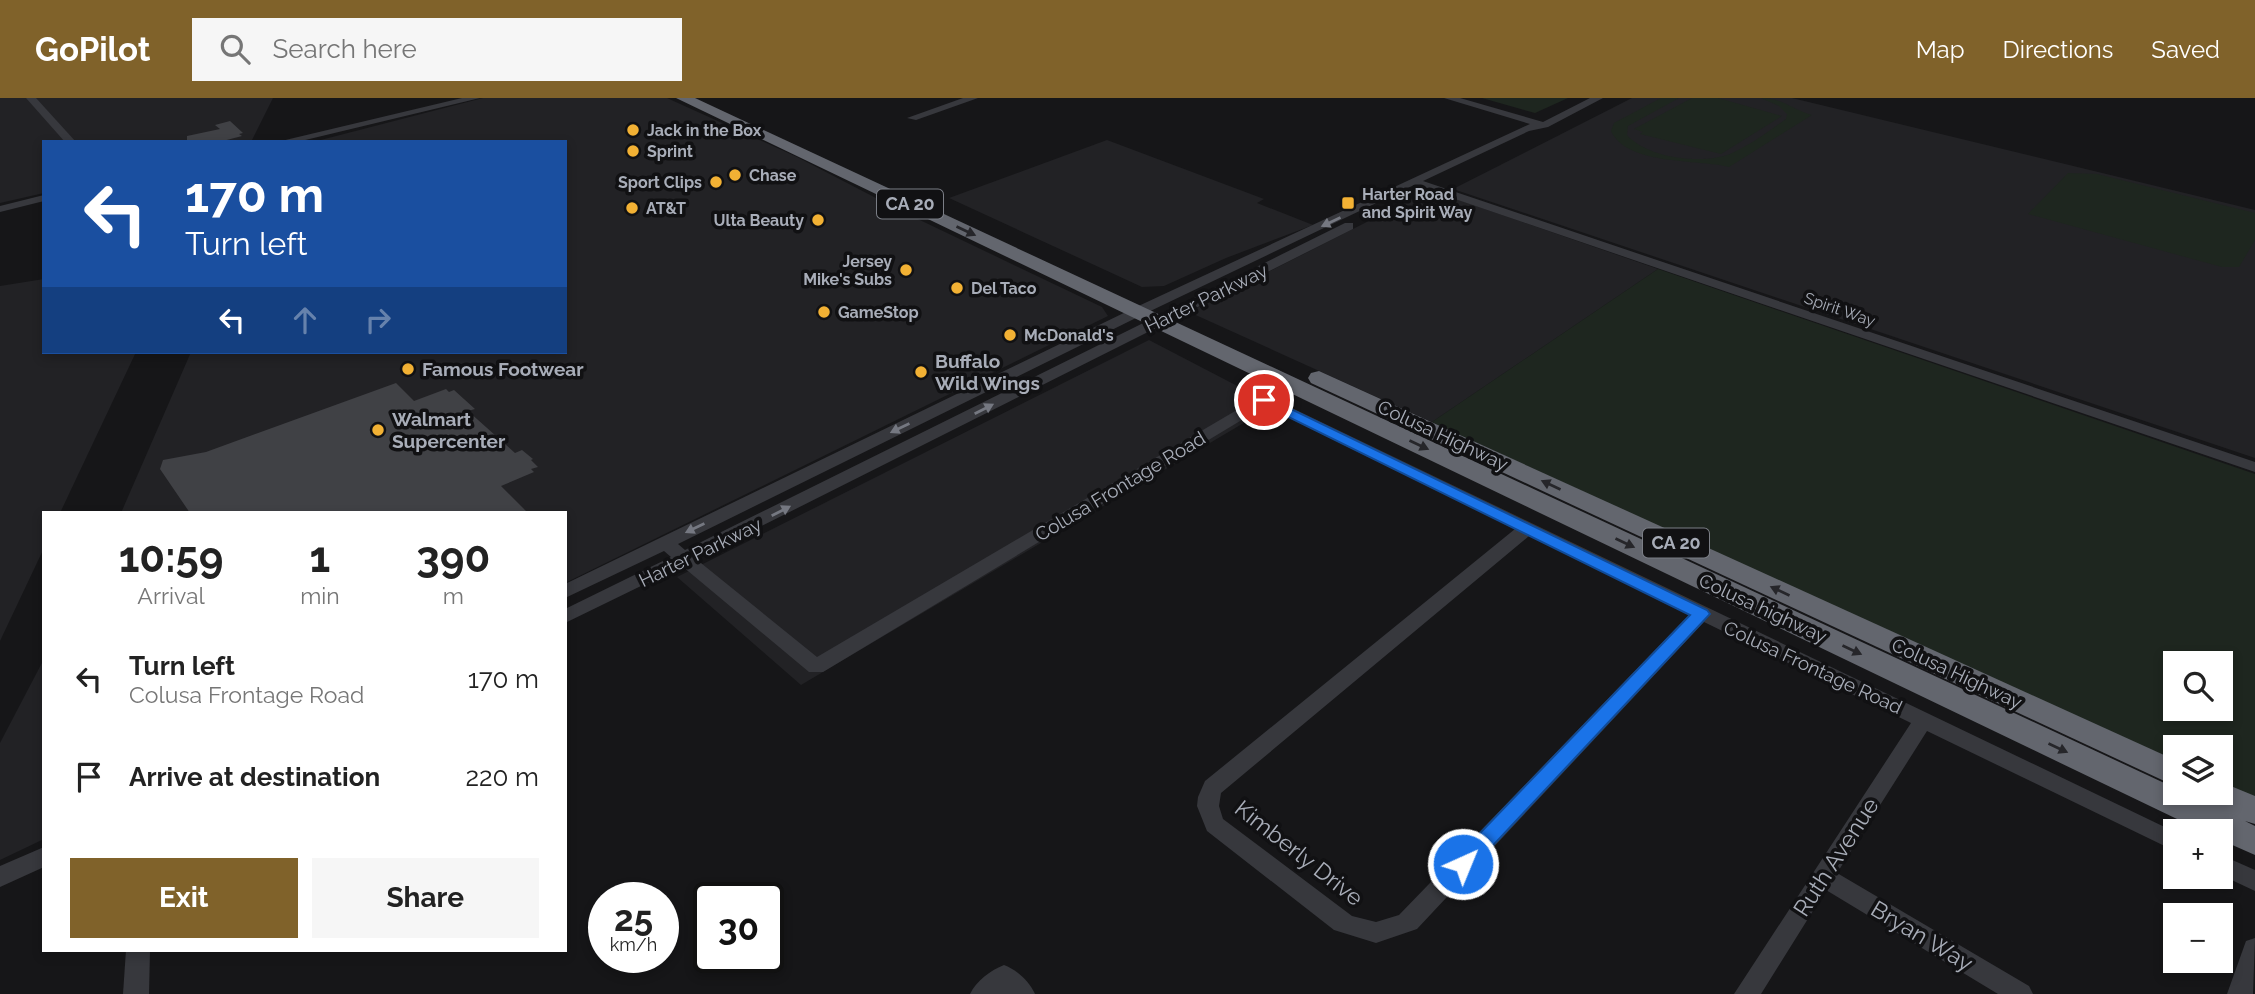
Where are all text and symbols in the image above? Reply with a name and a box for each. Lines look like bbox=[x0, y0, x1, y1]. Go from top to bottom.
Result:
search box bbox=[192, 18, 682, 81]
text: GoPilot bbox=[35, 30, 150, 69]
icon: search bbox=[216, 30, 254, 68]
text: Search here bbox=[272, 34, 417, 64]
text: Map bbox=[1916, 35, 1965, 64]
text: Directions bbox=[2003, 35, 2113, 64]
text: Saved bbox=[2151, 35, 2220, 64]
place label: Jack in the Box bbox=[647, 121, 762, 140]
marker: Jack in the Box bbox=[625, 122, 641, 138]
place label: Sprint bbox=[647, 142, 693, 161]
marker: Sprint bbox=[625, 143, 641, 159]
text: 170 m bbox=[185, 166, 324, 223]
place label: Chase bbox=[749, 166, 797, 185]
marker: Chase bbox=[727, 167, 743, 183]
icon: left bbox=[70, 168, 161, 259]
place label: Sport Clips bbox=[618, 173, 702, 192]
marker: Sport Clips bbox=[708, 174, 724, 190]
place label: Harter Road and Spirit Way bbox=[1362, 185, 1472, 222]
road number: CA 20 bbox=[877, 190, 943, 218]
marker: Harter Road and Spirit Way bbox=[1340, 195, 1356, 211]
place label: AT&T bbox=[646, 199, 686, 218]
marker: AT&T bbox=[624, 200, 640, 216]
place label: Ulta Beauty bbox=[714, 211, 804, 230]
marker: Ulta Beauty bbox=[810, 212, 826, 228]
one-way arrow bbox=[1321, 216, 1341, 228]
text: Turn left bbox=[185, 225, 307, 262]
one-way arrow bbox=[956, 225, 976, 236]
place label: Jersey Mike's Subs bbox=[803, 252, 892, 289]
street label: Harter Parkway bbox=[1141, 259, 1271, 337]
marker: Jersey Mike's Subs bbox=[898, 262, 914, 278]
place label: Del Taco bbox=[971, 279, 1037, 298]
marker: Del Taco bbox=[949, 280, 965, 296]
street label: Spirit Way bbox=[1802, 288, 1878, 331]
icon: left bbox=[213, 301, 251, 339]
icon: ahead bbox=[286, 301, 324, 339]
icon: right bbox=[359, 301, 397, 339]
place label: GameStop bbox=[838, 303, 919, 322]
marker: GameStop bbox=[816, 304, 832, 320]
place label: McDonald's bbox=[1024, 326, 1114, 345]
marker: McDonald's bbox=[1002, 327, 1018, 343]
place label: Buffalo Wild Wings bbox=[935, 350, 1040, 394]
place label: Famous Footwear bbox=[422, 358, 584, 380]
marker: Famous Footwear bbox=[400, 361, 416, 377]
marker: Buffalo Wild Wings bbox=[913, 364, 929, 380]
pin bbox=[1234, 370, 1294, 430]
icon: arrive bbox=[1245, 381, 1283, 419]
street label: Colusa Highway bbox=[1374, 395, 1512, 475]
one-way arrow bbox=[974, 404, 994, 415]
place label: Walmart Supercenter bbox=[392, 408, 506, 452]
marker: Walmart Supercenter bbox=[370, 422, 386, 438]
one-way arrow bbox=[890, 423, 910, 434]
street label: Colusa Frontage Road bbox=[1031, 427, 1209, 545]
one-way arrow bbox=[1409, 440, 1429, 451]
one-way arrow bbox=[1541, 480, 1561, 491]
one-way arrow bbox=[771, 506, 791, 518]
street label: Harter Parkway bbox=[635, 513, 765, 591]
one-way arrow bbox=[685, 523, 705, 534]
road number: CA 20 bbox=[1643, 528, 1709, 558]
text: 10:59 bbox=[119, 533, 224, 582]
text: 1 bbox=[310, 533, 330, 582]
text: 390 bbox=[416, 533, 490, 582]
one-way arrow bbox=[1615, 537, 1635, 548]
street label: Colusa highway bbox=[1696, 569, 1830, 647]
text: Arrival bbox=[137, 582, 205, 609]
text: min bbox=[300, 582, 340, 609]
text: m bbox=[443, 582, 464, 609]
one-way arrow bbox=[1770, 585, 1790, 597]
street label: Colusa Frontage Road bbox=[1720, 616, 1906, 718]
street label: Colusa Highway bbox=[1888, 633, 2026, 713]
one-way arrow bbox=[1842, 645, 1862, 656]
text: Turn left bbox=[129, 651, 235, 681]
map controls bbox=[2163, 651, 2233, 973]
button: search bbox=[2163, 651, 2233, 721]
icon: left bbox=[70, 660, 108, 698]
text: 170 m bbox=[468, 664, 539, 694]
text: Colusa Frontage Road bbox=[129, 681, 364, 708]
button: layers bbox=[2163, 735, 2233, 805]
one-way arrow bbox=[2048, 742, 2068, 753]
icon: arrive bbox=[70, 758, 108, 796]
text: Arrive at destination bbox=[129, 762, 380, 792]
text: 220 m bbox=[465, 762, 539, 792]
street label: Ruth Avenue bbox=[1787, 793, 1884, 921]
street label: Kimberly Drive bbox=[1230, 794, 1369, 911]
button: + bbox=[2163, 819, 2233, 889]
position arrow bbox=[1426, 827, 1500, 901]
button: Exit bbox=[70, 858, 298, 938]
button: Share bbox=[312, 858, 539, 938]
speed limit sign: 30 bbox=[693, 882, 784, 973]
street label: Bryan Way bbox=[1866, 895, 1978, 977]
text: 25 bbox=[614, 898, 653, 939]
button: − bbox=[2163, 903, 2233, 973]
text: km/h bbox=[610, 934, 657, 955]

